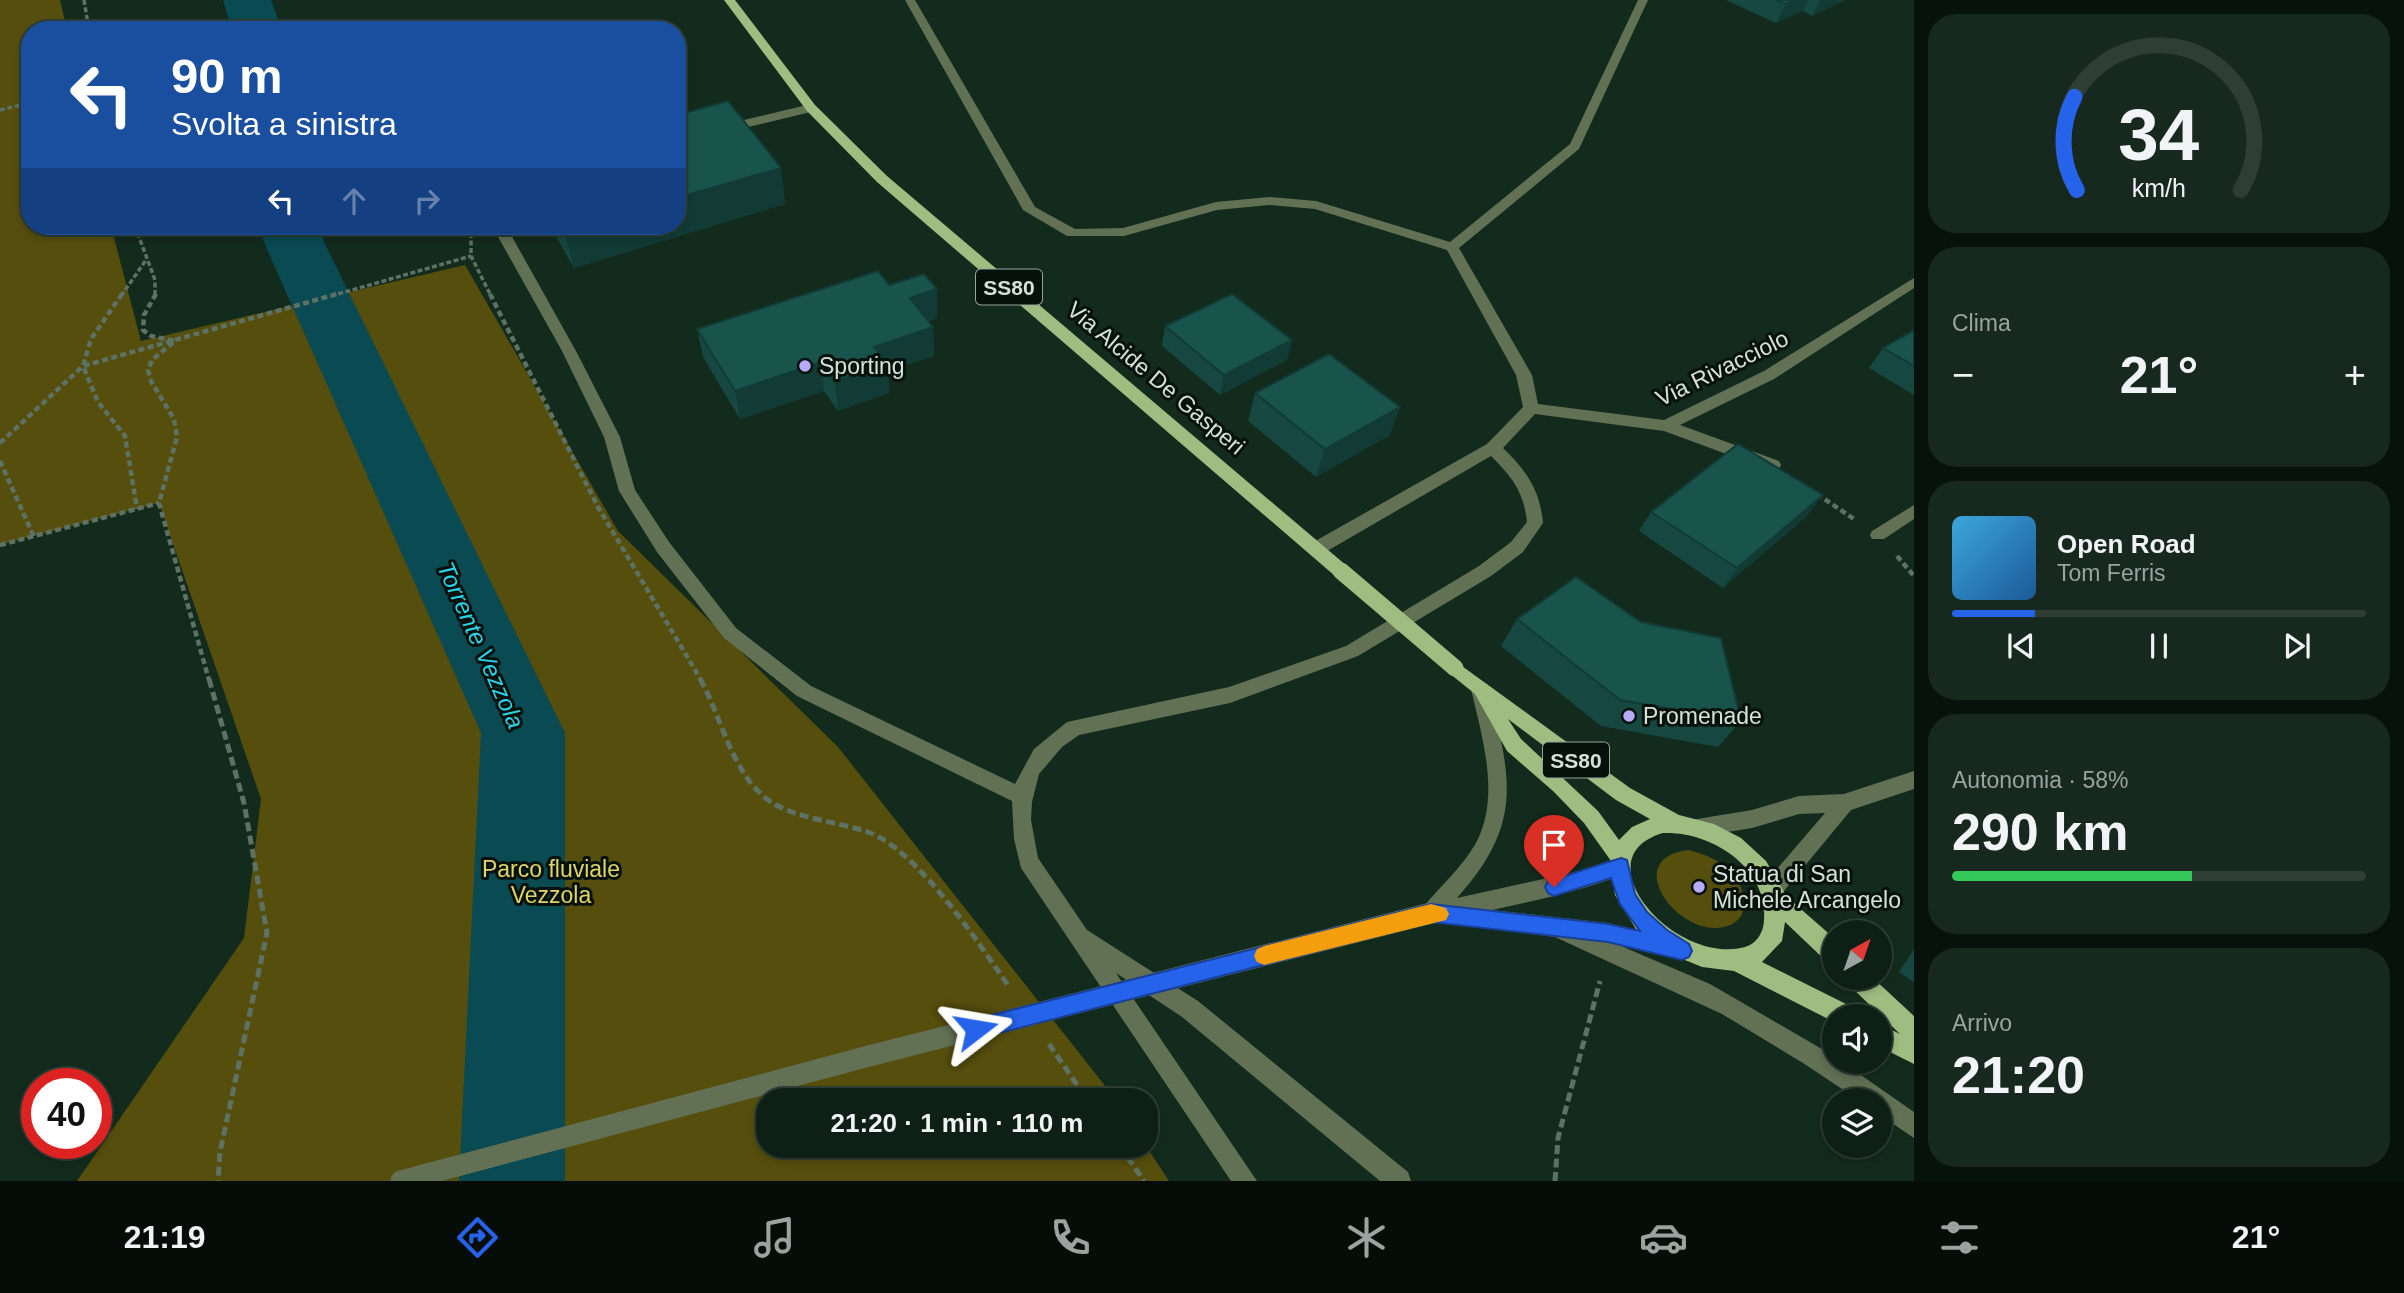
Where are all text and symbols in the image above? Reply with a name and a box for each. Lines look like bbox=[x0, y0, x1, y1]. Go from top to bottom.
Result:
icon: left bbox=[56, 49, 147, 140]
text: 90 m bbox=[171, 49, 283, 103]
text: 34 bbox=[2119, 94, 2200, 175]
text: Svolta a sinistra bbox=[171, 106, 397, 142]
text: km/h bbox=[2132, 174, 2186, 202]
icon: left bbox=[262, 182, 300, 220]
icon: ahead bbox=[335, 182, 373, 220]
icon: right bbox=[408, 182, 446, 220]
road number: SS80 bbox=[976, 270, 1042, 304]
street label: Via Alcide De Gasperi bbox=[1062, 296, 1250, 460]
text: Clima bbox=[1952, 310, 2011, 336]
street label: Via Rivacciolo bbox=[1652, 325, 1792, 411]
text: 21° bbox=[2120, 346, 2198, 404]
place label: Sporting bbox=[819, 353, 905, 379]
text: − bbox=[1952, 354, 1974, 396]
text: + bbox=[2344, 354, 2366, 396]
marker: Sporting bbox=[797, 358, 813, 374]
text: Open Road bbox=[2057, 529, 2196, 559]
water label: Torrente Vezzola bbox=[432, 557, 530, 733]
text: Tom Ferris bbox=[2057, 560, 2166, 586]
icon: previous bbox=[2002, 627, 2040, 665]
icon: pause bbox=[2140, 627, 2178, 665]
icon: next bbox=[2278, 627, 2316, 665]
place label: Promenade bbox=[1643, 703, 1762, 729]
marker: Promenade bbox=[1621, 708, 1637, 724]
road number: SS80 bbox=[1543, 742, 1609, 778]
text: Autonomia · 58% bbox=[1952, 767, 2128, 793]
text: 290 km bbox=[1952, 803, 2128, 861]
pin bbox=[1524, 815, 1584, 887]
icon: arrive bbox=[1535, 826, 1573, 864]
park label: Parco fluviale Vezzola bbox=[482, 856, 620, 908]
place label: Statua di San Michele Arcangelo bbox=[1713, 861, 1901, 913]
marker: Statua di San Michele Arcangelo bbox=[1691, 879, 1707, 895]
north arrow bbox=[1822, 920, 1892, 990]
map controls bbox=[1822, 920, 1892, 1158]
position arrow bbox=[939, 992, 1013, 1066]
button: sound bbox=[1822, 1004, 1892, 1074]
text: Arrivo bbox=[1952, 1010, 2012, 1036]
text: 21:20 bbox=[1952, 1046, 2085, 1104]
speed limit sign: 40 bbox=[21, 1068, 112, 1159]
button: layers bbox=[1822, 1088, 1892, 1158]
text: 21:20 · 1 min · 110 m bbox=[831, 1108, 1083, 1138]
icon: directions bbox=[453, 1213, 502, 1262]
icon: music bbox=[750, 1213, 799, 1262]
icon: phone bbox=[1046, 1213, 1095, 1262]
icon: climate bbox=[1342, 1213, 1391, 1262]
icon: car bbox=[1639, 1213, 1688, 1262]
icon: filters bbox=[1935, 1213, 1984, 1262]
text: 21:19 bbox=[124, 1219, 206, 1255]
text: 21° bbox=[2232, 1219, 2280, 1255]

